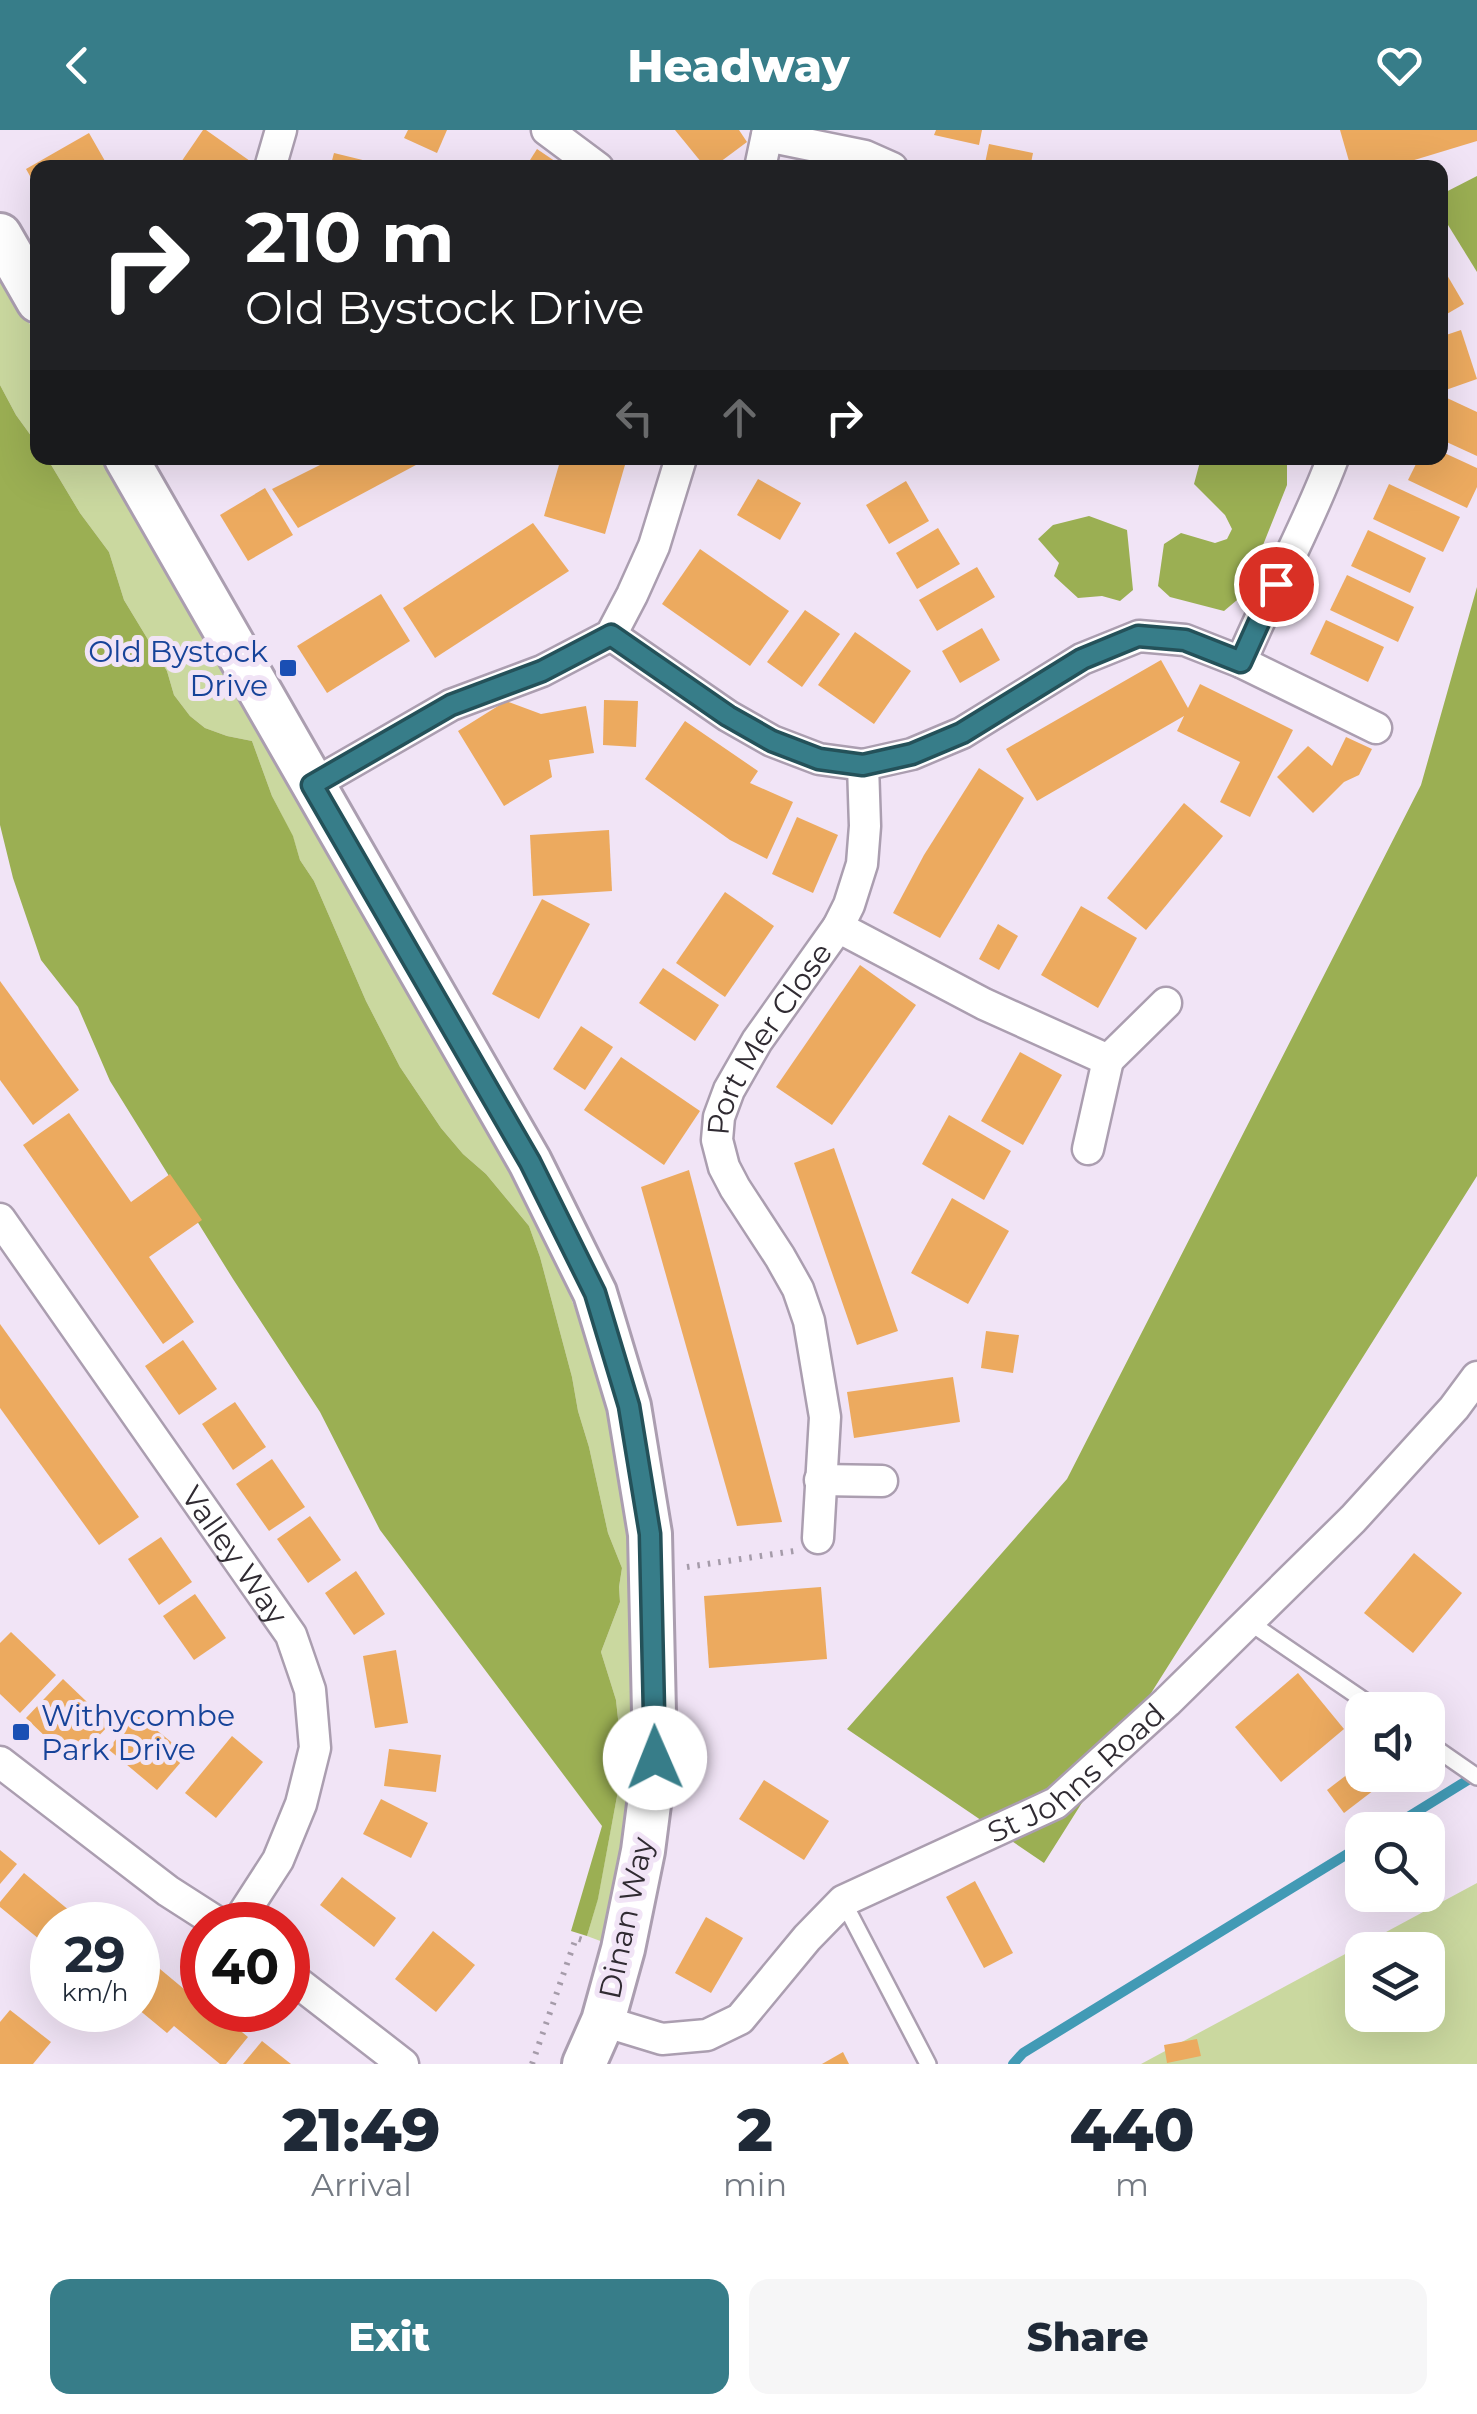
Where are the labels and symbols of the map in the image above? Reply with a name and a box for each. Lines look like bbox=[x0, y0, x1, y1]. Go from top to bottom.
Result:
pin bbox=[1234, 542, 1319, 627]
place label: Old Bystock Drive bbox=[88, 633, 268, 704]
marker: Old Bystock Drive bbox=[277, 657, 299, 679]
street label: Port Mer Close bbox=[699, 935, 840, 1137]
street label: Valley Way bbox=[174, 1479, 297, 1632]
street label: St Johns Road bbox=[981, 1695, 1172, 1851]
place label: Withycombe Park Drive bbox=[41, 1697, 235, 1768]
position arrow bbox=[603, 1706, 707, 1810]
marker: Withycombe Park Drive bbox=[10, 1721, 32, 1743]
street label: Dinan Way bbox=[591, 1833, 661, 2002]
speed limit sign: 40 bbox=[180, 1902, 310, 2032]

